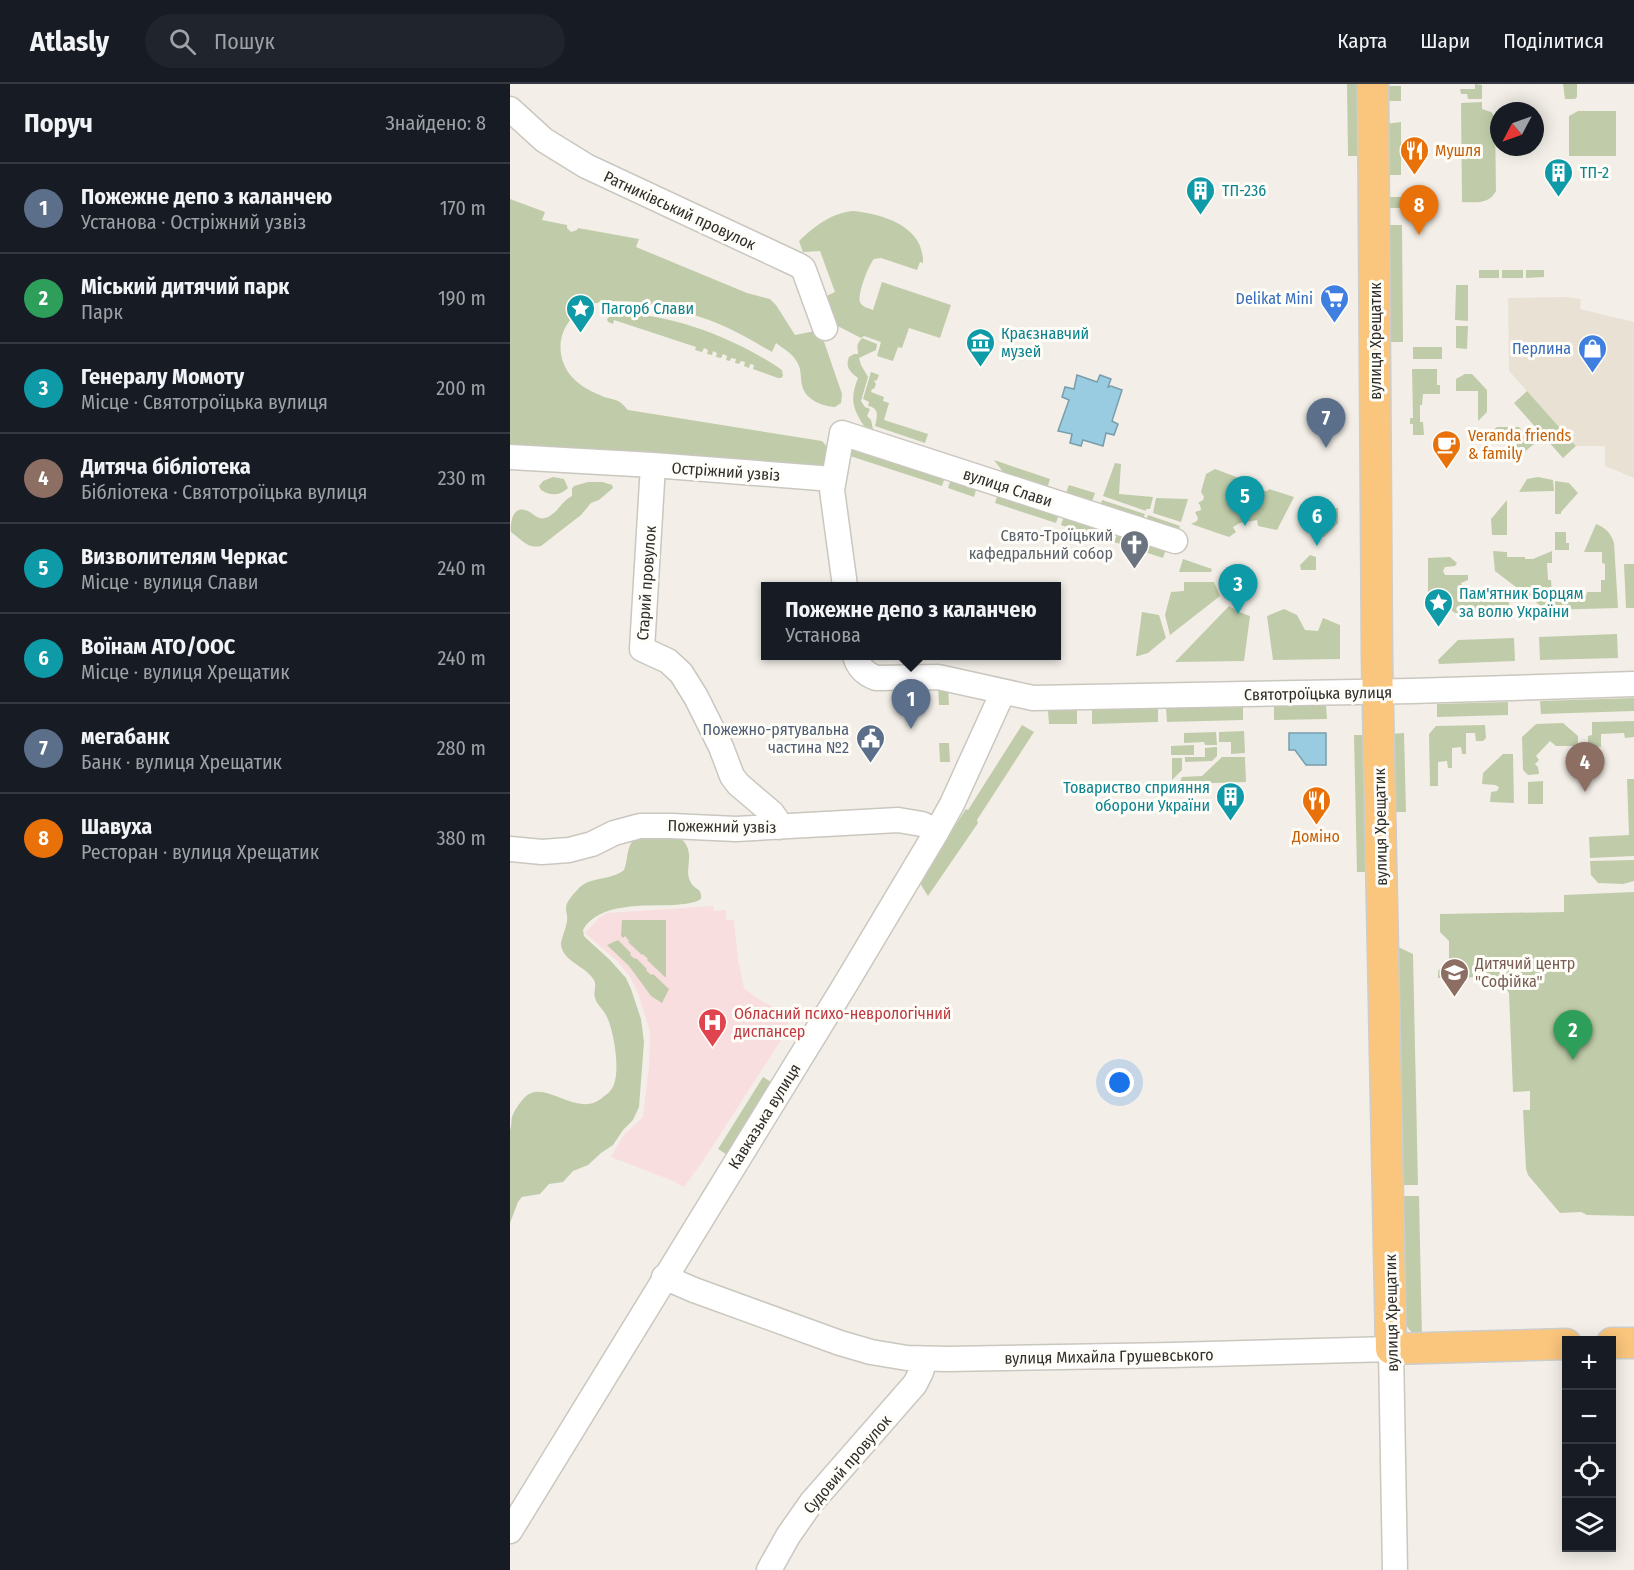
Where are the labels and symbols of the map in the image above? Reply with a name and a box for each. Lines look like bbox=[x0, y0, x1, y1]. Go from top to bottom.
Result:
north arrow bbox=[1490, 102, 1544, 156]
restaurant icon: Мушля bbox=[1398, 134, 1430, 176]
place label: Мушля bbox=[1435, 141, 1481, 160]
building icon: ТП-2 bbox=[1543, 156, 1575, 198]
place label: ТП-2 bbox=[1580, 163, 1609, 182]
street label: Ратниківський провулок bbox=[601, 167, 759, 254]
building icon: ТП-236 bbox=[1185, 174, 1217, 216]
place label: ТП-236 bbox=[1222, 181, 1266, 200]
pin: 8 bbox=[1400, 186, 1438, 235]
supermarket icon: Delikat Mini bbox=[1318, 282, 1350, 324]
street label: вулиця Хрещатик bbox=[1366, 282, 1385, 400]
place label: Delikat Mini bbox=[1236, 289, 1313, 308]
place icon: Пагорб Слави bbox=[564, 292, 596, 334]
place label: Пагорб Слави bbox=[601, 299, 694, 318]
place label: Краєзнавчий музей bbox=[1001, 324, 1089, 361]
museum icon: Краєзнавчий музей bbox=[964, 326, 996, 368]
shop icon: Перлина bbox=[1576, 332, 1608, 374]
place label: Перлина bbox=[1512, 339, 1571, 358]
pin: 7 bbox=[1306, 398, 1346, 448]
place label: Veranda friends & family bbox=[1468, 426, 1572, 463]
cafe icon: Veranda friends & family bbox=[1431, 428, 1463, 470]
street label: Остріжний узвіз bbox=[671, 458, 781, 485]
street label: вулиця Слави bbox=[961, 464, 1055, 511]
pin: 5 bbox=[1226, 476, 1264, 526]
pin: 6 bbox=[1298, 496, 1336, 546]
street label: Старий провулок bbox=[633, 525, 660, 641]
place label: Свято-Троїцький кафедральний собор bbox=[969, 526, 1113, 563]
church icon: Свято-Троїцький кафедральний собор bbox=[1118, 528, 1150, 570]
pin: 3 bbox=[1218, 564, 1258, 614]
place label: Пам'ятник Борцям за волю України bbox=[1459, 584, 1583, 621]
place icon: Пам'ятник Борцям за волю України bbox=[1422, 586, 1454, 628]
pin: 1 bbox=[892, 680, 930, 729]
street label: Святотроїцька вулиця bbox=[1244, 683, 1392, 704]
place label: Пожежно-рятувальна частина №2 bbox=[702, 720, 849, 757]
public building icon: Пожежно-рятувальна частина №2 bbox=[854, 722, 886, 764]
pin: 4 bbox=[1566, 742, 1604, 792]
street label: вулиця Хрещатик bbox=[1370, 768, 1391, 886]
place label: Товариство сприяння оборони України bbox=[1063, 778, 1210, 815]
building icon: Товариство сприяння оборони України bbox=[1215, 780, 1247, 822]
restaurant icon: Доміно bbox=[1300, 784, 1332, 826]
street label: Пожежний узвіз bbox=[667, 816, 777, 837]
place label: Доміно bbox=[1291, 827, 1340, 846]
place label: Дитячий центр "Софійка" bbox=[1474, 954, 1575, 991]
school or university icon: Дитячий центр "Софійка" bbox=[1438, 956, 1470, 998]
place label: Обласний психо-неврологічний диспансер bbox=[734, 1004, 951, 1041]
hospital icon: Обласний психо-неврологічний диспансер bbox=[697, 1006, 729, 1048]
pin: 2 bbox=[1554, 1010, 1592, 1060]
street label: Кавказька вулиця bbox=[724, 1060, 804, 1173]
your location bbox=[1105, 1068, 1134, 1097]
street label: вулиця Хрещатик bbox=[1381, 1254, 1402, 1372]
street label: вулиця Михайла Грушевського bbox=[1004, 1345, 1214, 1368]
street label: Судовий провулок bbox=[800, 1411, 896, 1517]

